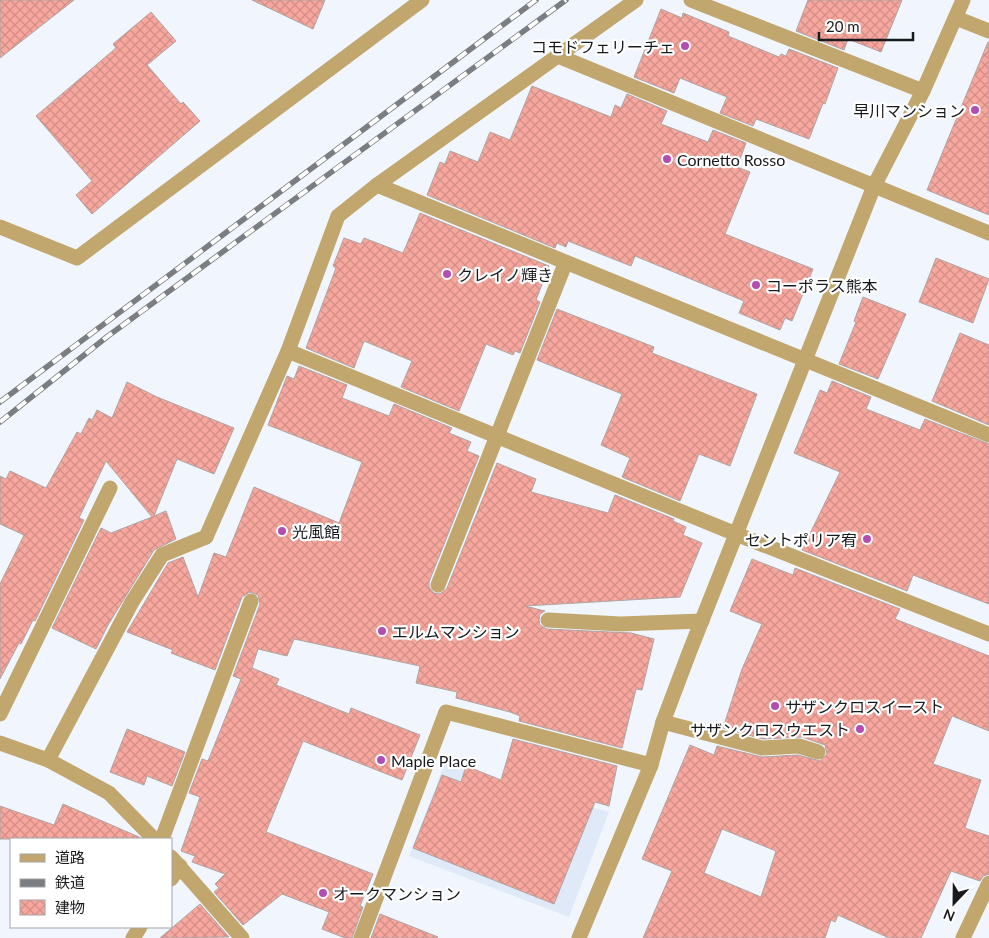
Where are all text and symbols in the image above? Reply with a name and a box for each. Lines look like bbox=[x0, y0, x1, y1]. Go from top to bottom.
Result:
scale bar bbox=[819, 10, 913, 42]
text: 20 m bbox=[826, 17, 860, 35]
place label: コモドフェリーチェ bbox=[531, 37, 675, 56]
marker: コモドフェリーチェ bbox=[679, 40, 691, 52]
place label: 早川マンション bbox=[853, 101, 965, 120]
marker: 早川マンション bbox=[969, 104, 981, 116]
place label: Cornetto Rosso bbox=[677, 150, 785, 169]
marker: Cornetto Rosso bbox=[661, 153, 673, 165]
place label: クレイノ輝き bbox=[457, 265, 553, 284]
marker: クレイノ輝き bbox=[441, 268, 453, 280]
place label: コーポラス熊本 bbox=[766, 276, 878, 295]
marker: コーポラス熊本 bbox=[750, 279, 762, 291]
place label: 光風館 bbox=[292, 522, 340, 541]
marker: 光風館 bbox=[276, 525, 288, 537]
place label: セントポリア宥 bbox=[745, 530, 857, 549]
marker: セントポリア宥 bbox=[861, 533, 873, 545]
place label: エルムマンション bbox=[392, 622, 520, 641]
marker: エルムマンション bbox=[376, 625, 388, 637]
place label: サザンクロスイースト bbox=[785, 697, 944, 716]
marker: サザンクロスイースト bbox=[769, 700, 781, 712]
place label: サザンクロスウエスト bbox=[690, 720, 850, 739]
marker: サザンクロスウエスト bbox=[854, 723, 866, 735]
place label: Maple Place bbox=[391, 751, 476, 770]
marker: Maple Place bbox=[375, 754, 387, 766]
legend bbox=[10, 838, 172, 928]
text: 道路 bbox=[55, 848, 85, 866]
text: 鉄道 bbox=[55, 873, 85, 891]
north arrow bbox=[929, 878, 979, 928]
place label: オークマンション bbox=[333, 884, 461, 903]
marker: オークマンション bbox=[317, 887, 329, 899]
text: 建物 bbox=[55, 898, 85, 916]
text: N bbox=[941, 906, 957, 925]

